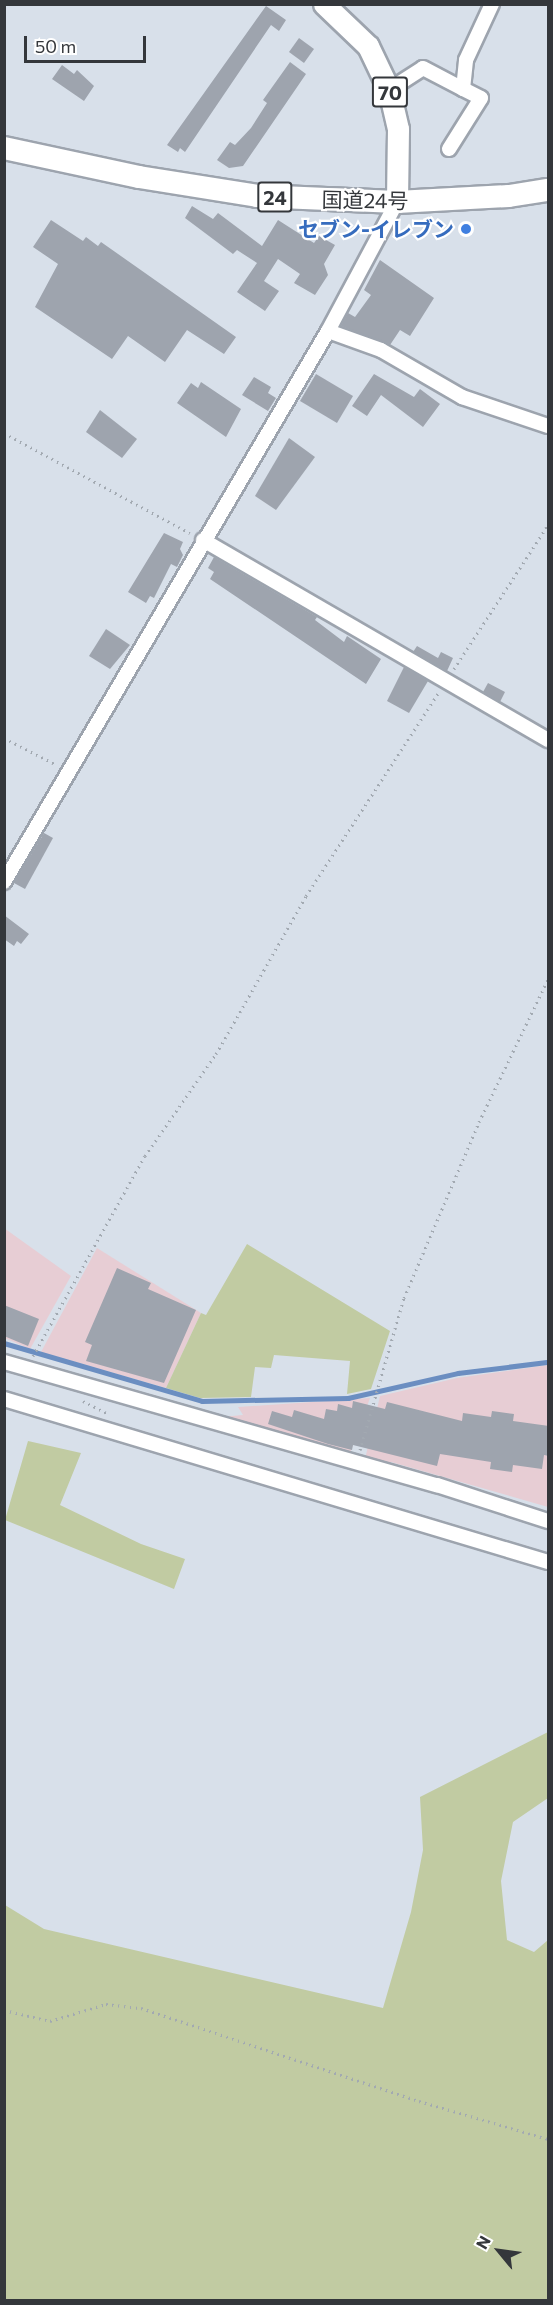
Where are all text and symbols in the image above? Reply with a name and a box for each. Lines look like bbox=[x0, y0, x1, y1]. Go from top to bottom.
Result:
scale bar bbox=[27, 24, 148, 62]
text: 50 m bbox=[35, 35, 76, 57]
road number: 70 bbox=[370, 75, 410, 109]
road number: 24 bbox=[257, 180, 293, 214]
street label: 国道24号 bbox=[321, 187, 409, 213]
place label: セブン-イレブン bbox=[298, 216, 454, 242]
marker: セブン-イレブン bbox=[459, 222, 473, 236]
north arrow bbox=[469, 2221, 529, 2281]
text: N bbox=[472, 2232, 494, 2252]

